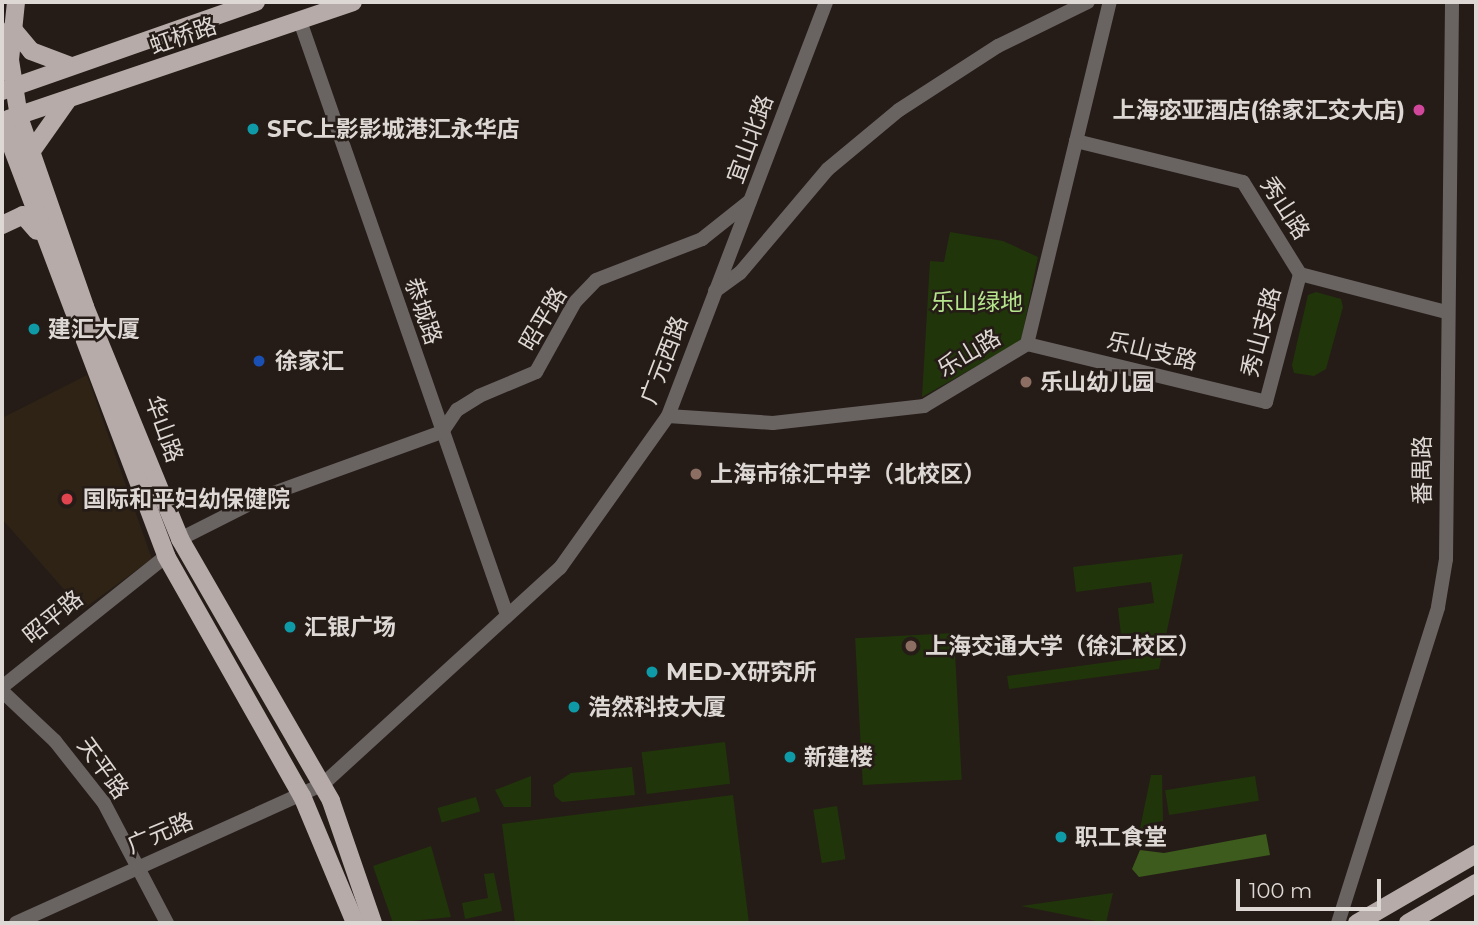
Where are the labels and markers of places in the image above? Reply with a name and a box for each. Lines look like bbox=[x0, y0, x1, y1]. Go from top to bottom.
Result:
place label: 上海宓亚酒店(徐家汇交大店) bbox=[1113, 96, 1405, 124]
marker: 上海宓亚酒店(徐家汇交大店) bbox=[1411, 102, 1427, 118]
place label: SFC上影影城港汇永华店 bbox=[267, 115, 520, 143]
marker: SFC上影影城港汇永华店 bbox=[245, 121, 261, 137]
place label: 建汇大厦 bbox=[48, 315, 140, 343]
marker: 建汇大厦 bbox=[26, 321, 42, 337]
place label: 徐家汇 bbox=[275, 347, 344, 375]
marker: 徐家汇 bbox=[249, 351, 269, 371]
place label: 乐山幼儿园 bbox=[1040, 368, 1155, 396]
marker: 乐山幼儿园 bbox=[1018, 374, 1034, 390]
place label: 上海市徐汇中学（北校区） bbox=[710, 460, 986, 488]
marker: 上海市徐汇中学（北校区） bbox=[688, 466, 704, 482]
place label: 国际和平妇幼保健院 bbox=[83, 485, 290, 513]
marker: 国际和平妇幼保健院 bbox=[57, 489, 77, 509]
place label: 汇银广场 bbox=[304, 613, 396, 641]
marker: 汇银广场 bbox=[282, 619, 298, 635]
place label: 上海交通大学（徐汇校区） bbox=[925, 632, 1201, 660]
marker: 上海交通大学（徐汇校区） bbox=[903, 638, 919, 654]
place label: MED-X研究所 bbox=[666, 658, 816, 686]
marker: MED-X研究所 bbox=[644, 664, 660, 680]
place label: 浩然科技大厦 bbox=[588, 693, 726, 721]
marker: 浩然科技大厦 bbox=[566, 699, 582, 715]
place label: 新建楼 bbox=[804, 743, 873, 771]
marker: 新建楼 bbox=[782, 749, 798, 765]
place label: 职工食堂 bbox=[1075, 823, 1167, 851]
marker: 职工食堂 bbox=[1053, 829, 1069, 845]

